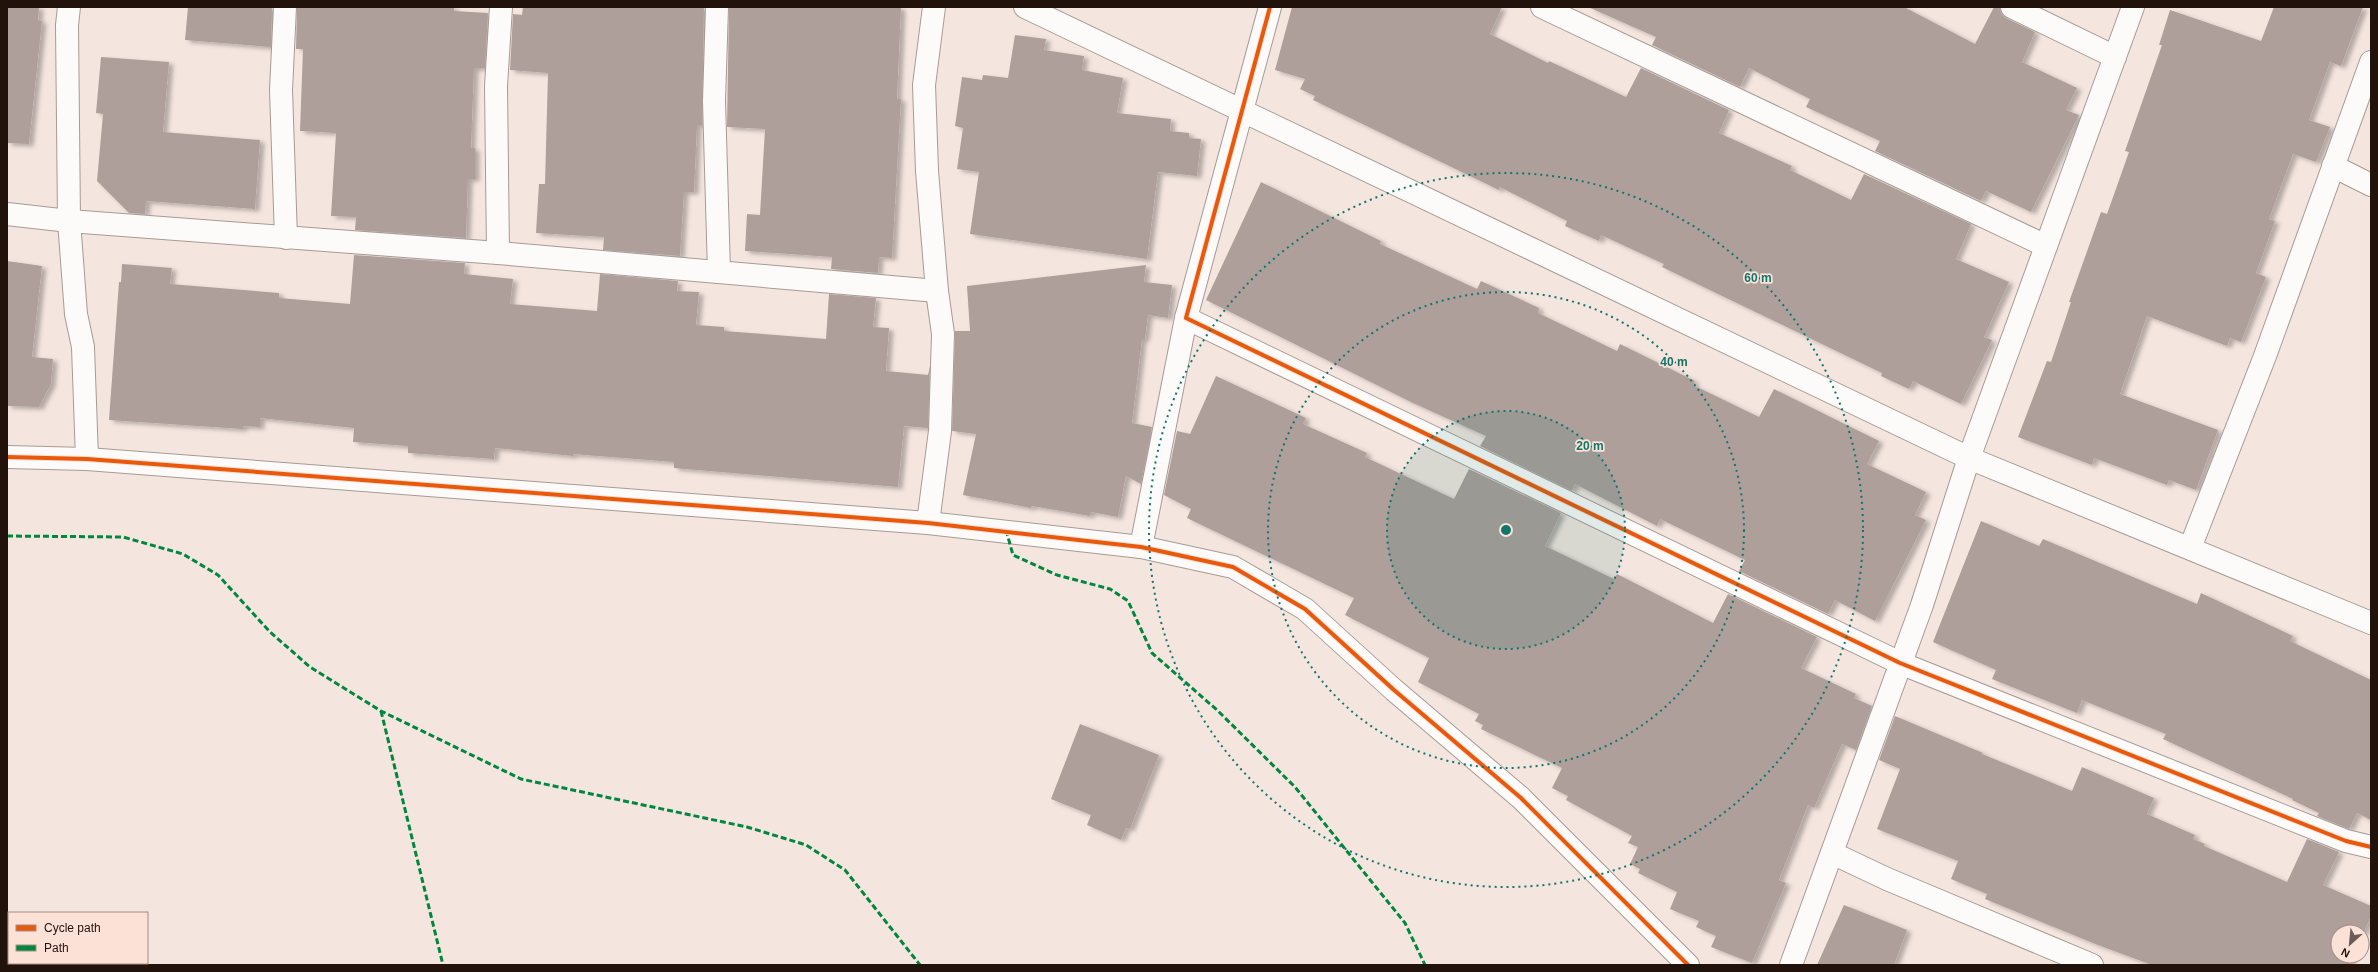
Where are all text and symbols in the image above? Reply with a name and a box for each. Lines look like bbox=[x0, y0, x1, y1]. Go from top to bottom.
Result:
text: 60 m bbox=[1744, 271, 1772, 285]
text: 40 m bbox=[1660, 355, 1688, 369]
text: 20 m bbox=[1576, 439, 1604, 453]
centre of rings bbox=[1499, 523, 1513, 537]
legend bbox=[8, 912, 148, 964]
text: Cycle path bbox=[44, 921, 101, 935]
north arrow bbox=[2330, 924, 2370, 964]
text: Path bbox=[44, 941, 69, 955]
text: N bbox=[2339, 946, 2352, 960]

